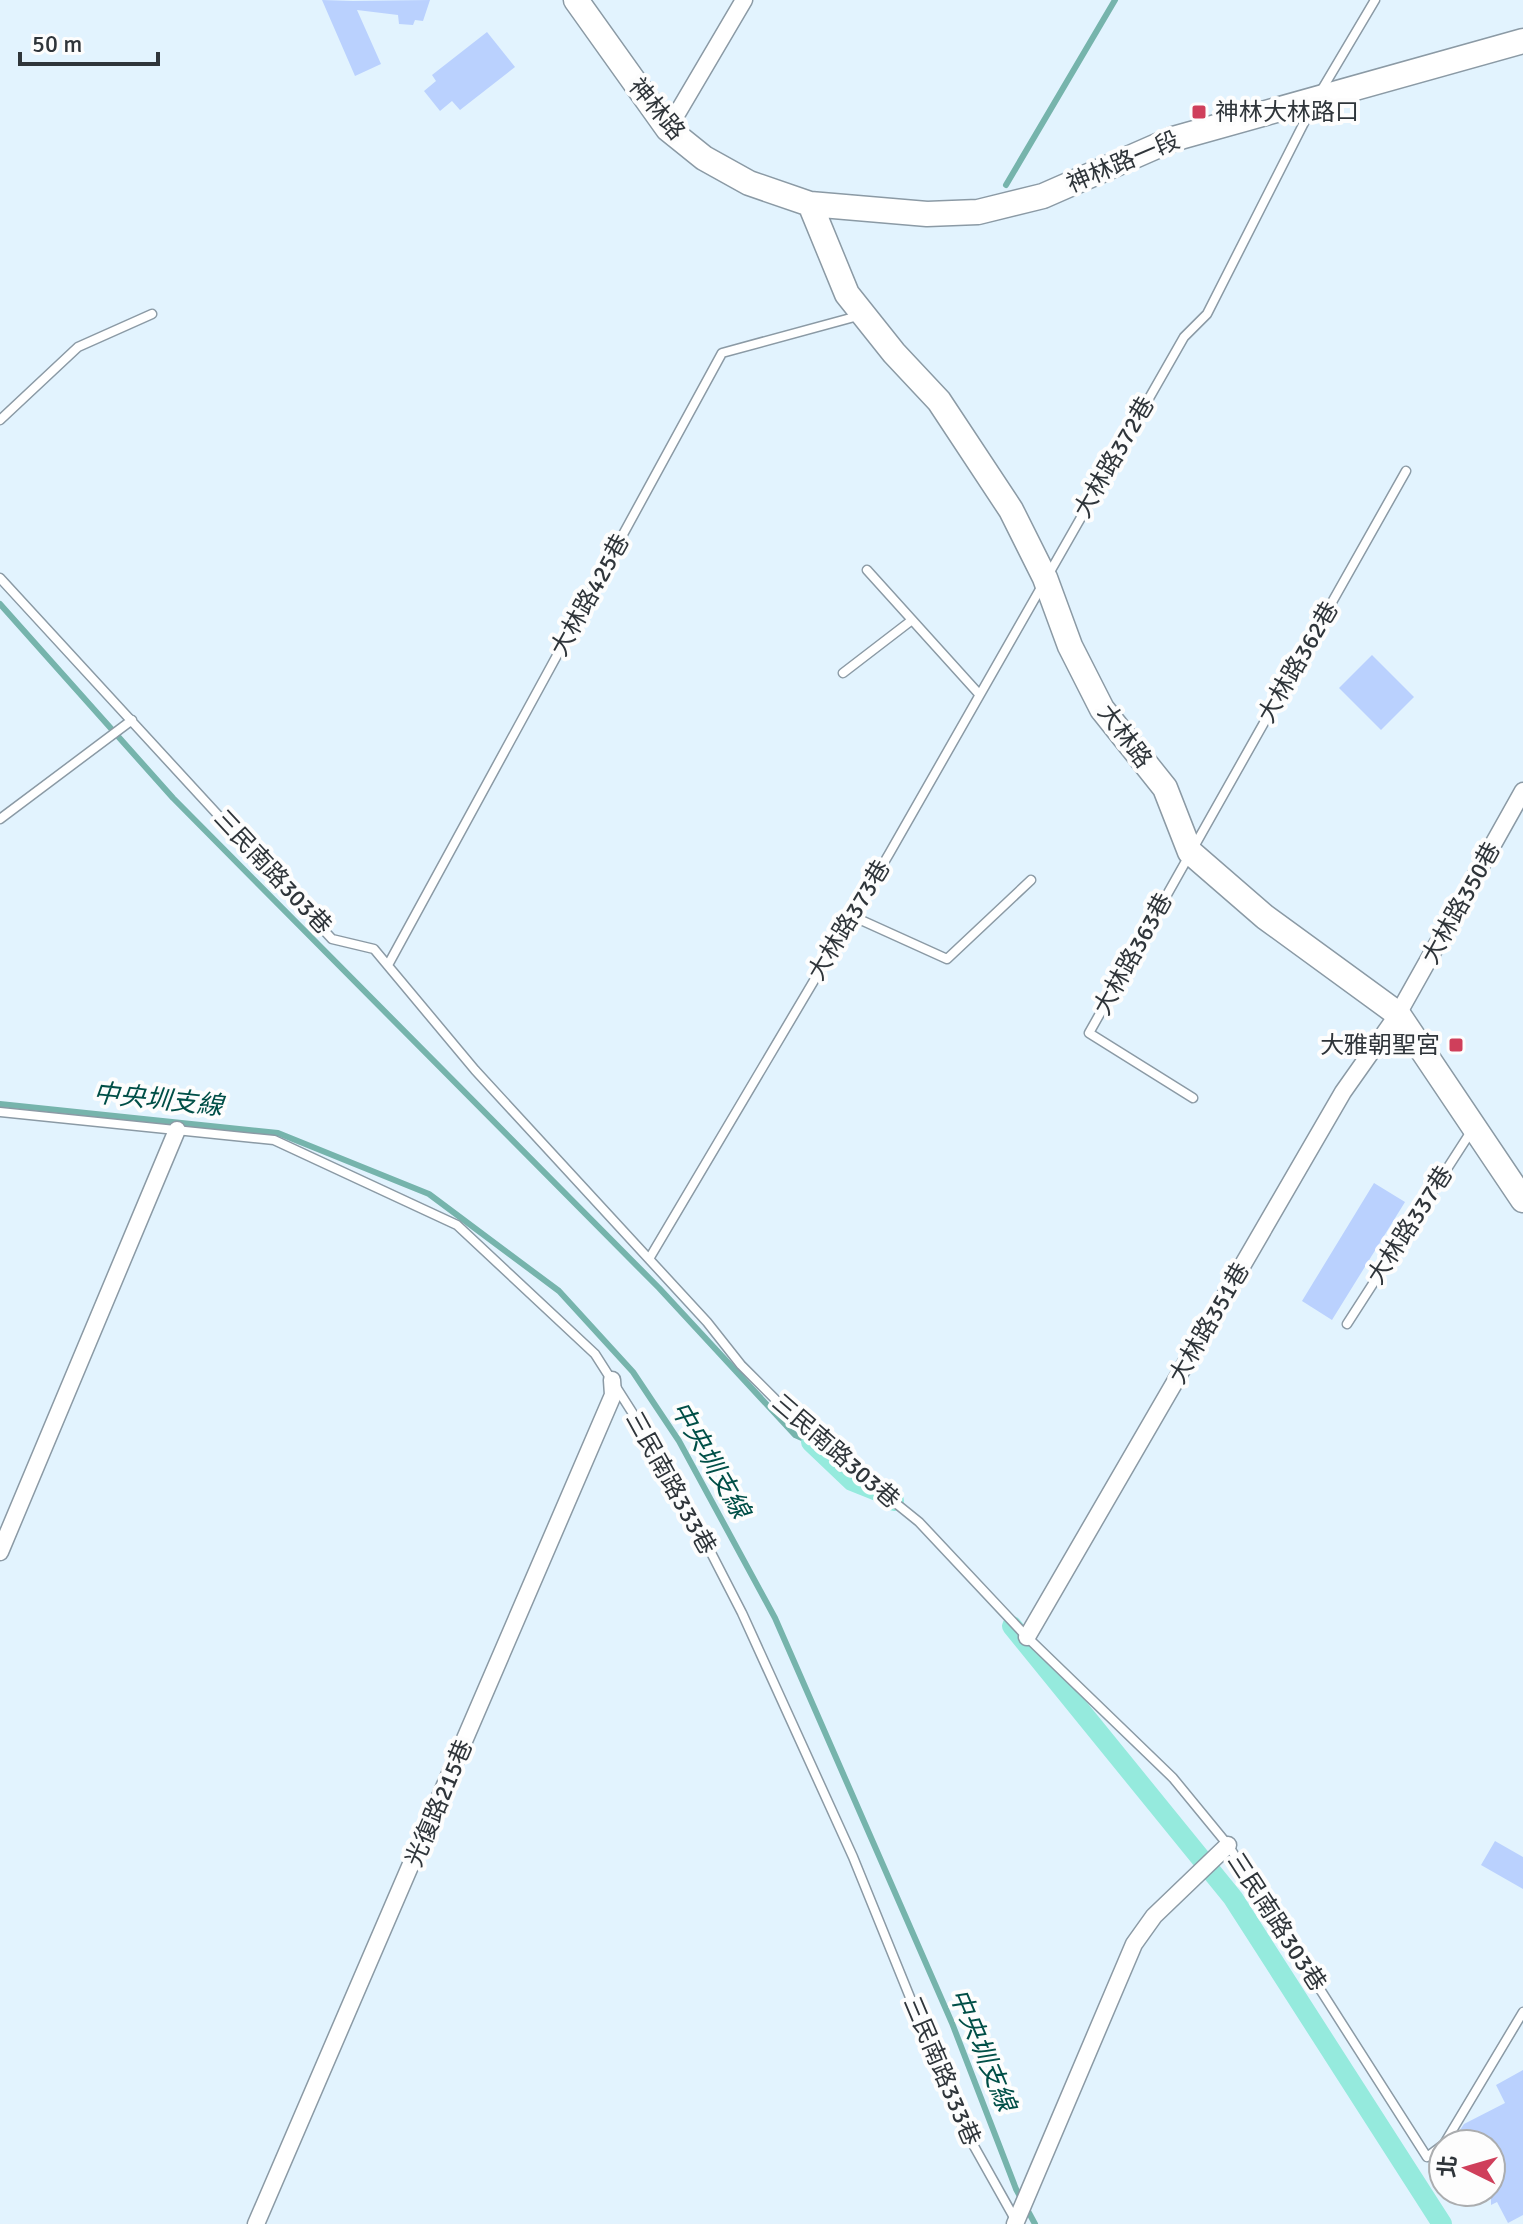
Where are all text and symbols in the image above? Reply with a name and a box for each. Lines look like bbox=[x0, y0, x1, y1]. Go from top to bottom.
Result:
scale bar bbox=[20, 16, 158, 66]
text: 50 m bbox=[32, 29, 82, 59]
street label: 神林路 bbox=[622, 72, 692, 146]
place label: 神林大林路口 bbox=[1215, 97, 1359, 127]
marker: 神林大林路口 bbox=[1190, 103, 1208, 121]
street label: 神林路一段 bbox=[1062, 125, 1184, 199]
street label: 大林路372巷 bbox=[1067, 391, 1161, 523]
street label: 大林路425巷 bbox=[544, 529, 636, 661]
street label: 大林路362巷 bbox=[1251, 596, 1345, 728]
street label: 大林路 bbox=[1091, 698, 1159, 774]
street label: 三民南路303巷 bbox=[208, 804, 338, 940]
street label: 大林路350巷 bbox=[1415, 837, 1507, 969]
street label: 大林路373巷 bbox=[801, 854, 897, 986]
street label: 大林路363巷 bbox=[1087, 888, 1179, 1020]
place label: 大雅朝聖宮 bbox=[1320, 1030, 1440, 1060]
marker: 大雅朝聖宮 bbox=[1447, 1036, 1465, 1054]
water label: 中央圳支線 bbox=[92, 1077, 227, 1123]
street label: 大林路337巷 bbox=[1361, 1160, 1459, 1290]
street label: 大林路351巷 bbox=[1162, 1257, 1256, 1389]
street label: 三民南路303巷 bbox=[766, 1388, 906, 1514]
water label: 中央圳支線 bbox=[664, 1396, 758, 1527]
street label: 三民南路333巷 bbox=[619, 1406, 723, 1560]
street label: 光復路215巷 bbox=[399, 1735, 479, 1871]
street label: 三民南路303巷 bbox=[1221, 1847, 1333, 1997]
water label: 中央圳支線 bbox=[942, 1984, 1023, 2119]
street label: 三民南路333巷 bbox=[897, 1992, 987, 2150]
north arrow bbox=[1427, 2128, 1507, 2208]
text: 北 bbox=[1433, 2154, 1462, 2178]

